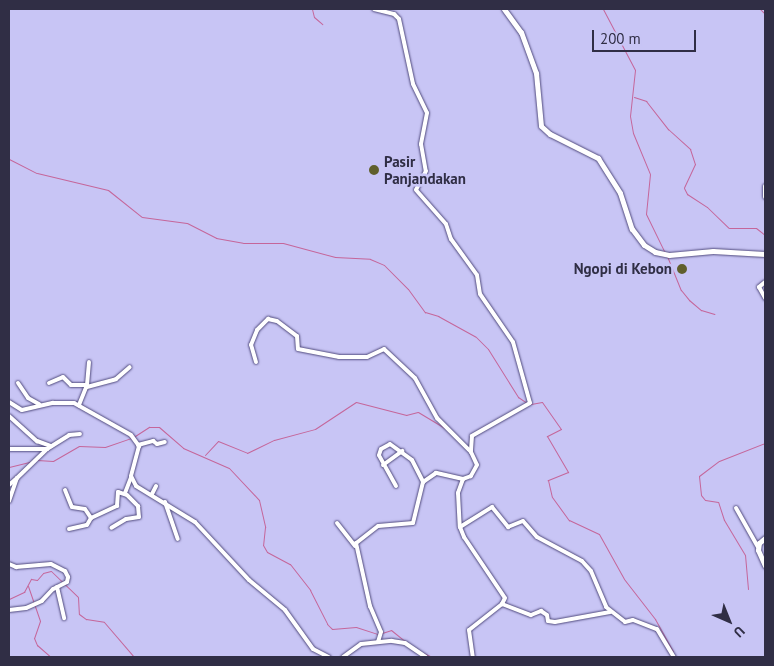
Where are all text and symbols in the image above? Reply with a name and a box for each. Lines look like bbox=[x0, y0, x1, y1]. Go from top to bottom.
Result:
scale bar bbox=[594, 20, 698, 52]
text: 200 m bbox=[600, 29, 641, 48]
place label: Pasir Panjandakan bbox=[384, 152, 466, 187]
marker: Pasir Panjandakan bbox=[368, 164, 380, 176]
place label: Ngopi di Kebon bbox=[574, 260, 672, 278]
marker: Ngopi di Kebon bbox=[676, 263, 688, 275]
north arrow bbox=[704, 596, 754, 646]
text: U bbox=[730, 622, 749, 641]

